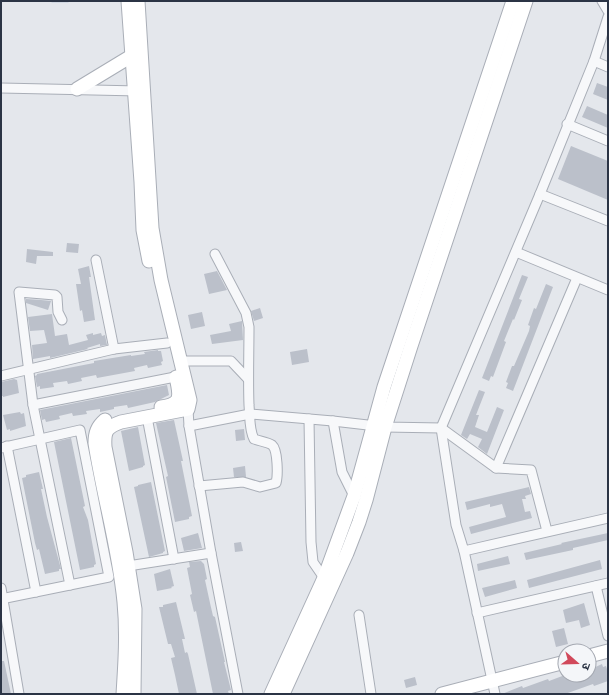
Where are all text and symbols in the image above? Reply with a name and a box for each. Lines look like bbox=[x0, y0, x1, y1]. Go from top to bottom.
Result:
north arrow bbox=[557, 643, 597, 683]
text: उ bbox=[579, 661, 593, 672]

